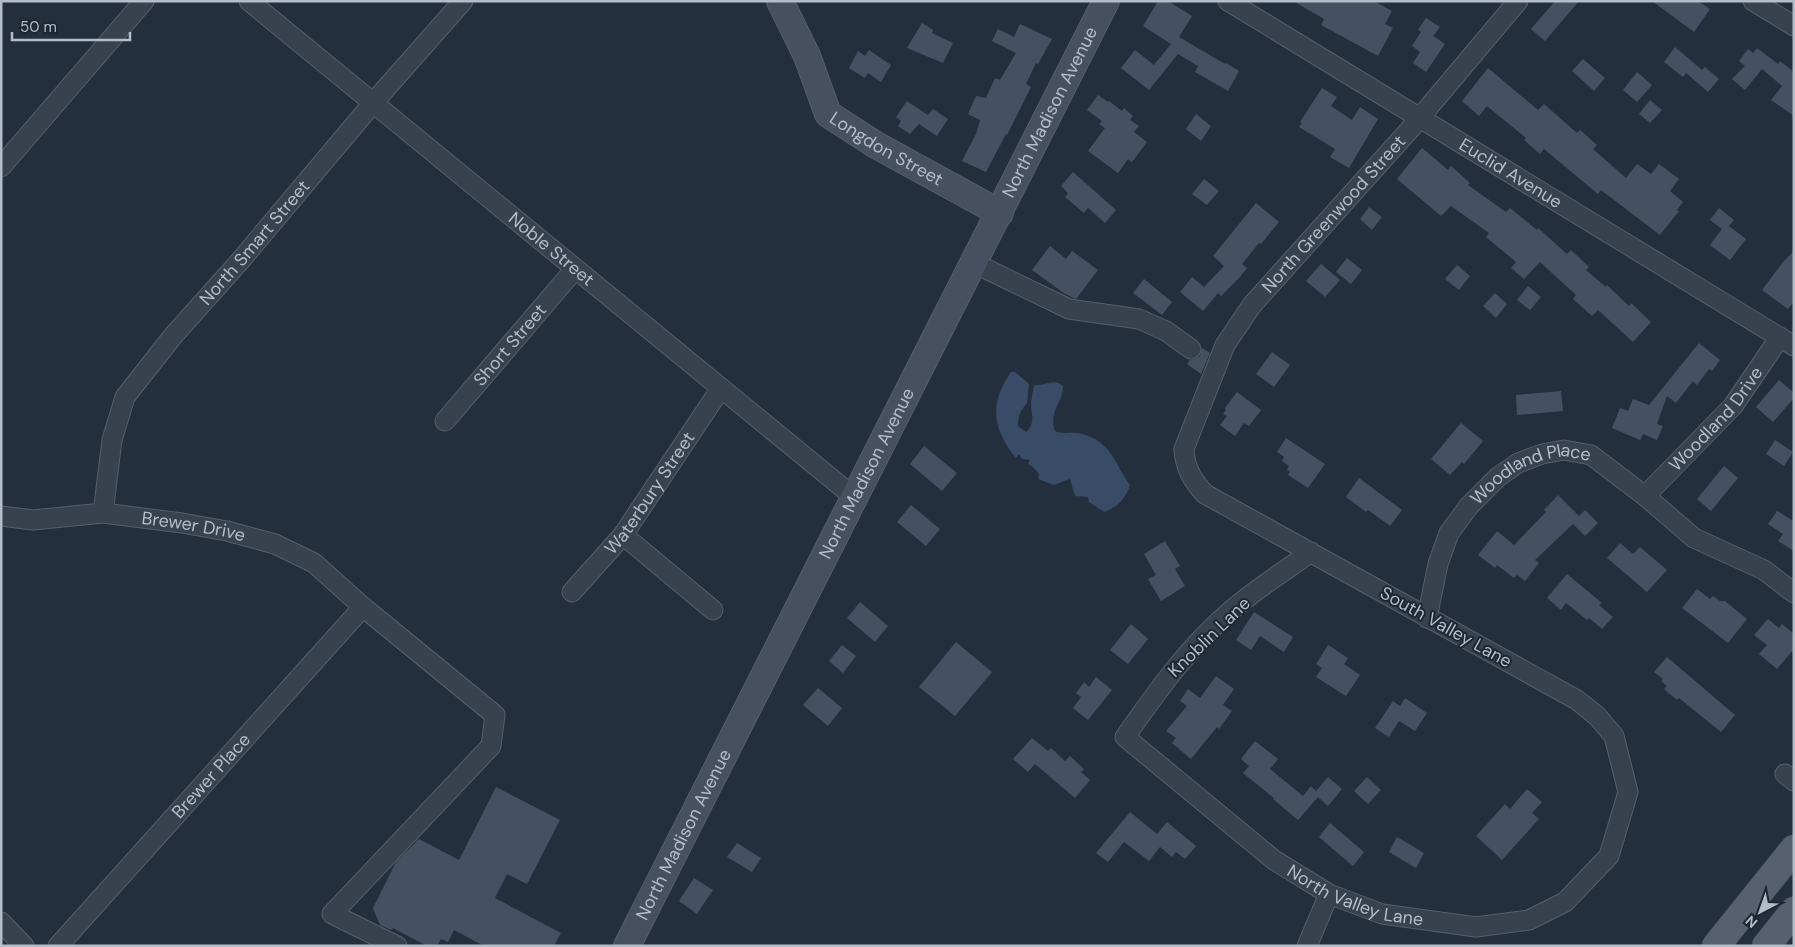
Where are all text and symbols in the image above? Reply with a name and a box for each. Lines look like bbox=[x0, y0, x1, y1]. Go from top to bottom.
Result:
scale bar bbox=[12, 10, 130, 42]
text: 50 m bbox=[20, 17, 57, 37]
street label: North Madison Avenue bbox=[996, 22, 1103, 202]
street label: Longdon Street bbox=[825, 106, 947, 192]
street label: North Greenwood Street bbox=[1256, 130, 1411, 298]
street label: Euclid Avenue bbox=[1455, 133, 1567, 214]
street label: North Smart Street bbox=[194, 175, 315, 310]
street label: Noble Street bbox=[503, 206, 599, 291]
street label: Short Street bbox=[468, 299, 552, 391]
street label: Woodland Drive bbox=[1664, 362, 1768, 477]
street label: North Madison Avenue bbox=[813, 384, 920, 563]
street label: Waterbury Street bbox=[599, 427, 700, 560]
street label: Woodland Place bbox=[1465, 438, 1593, 510]
street label: Brewer Drive bbox=[140, 506, 248, 547]
street label: South Valley Lane bbox=[1376, 581, 1516, 673]
street label: Knoblin Lane bbox=[1163, 592, 1255, 682]
street label: Brewer Place bbox=[166, 728, 256, 824]
street label: North Madison Avenue bbox=[630, 745, 737, 924]
street label: North Valley Lane bbox=[1283, 859, 1425, 932]
north arrow bbox=[1735, 887, 1785, 937]
text: N bbox=[1742, 912, 1761, 932]

